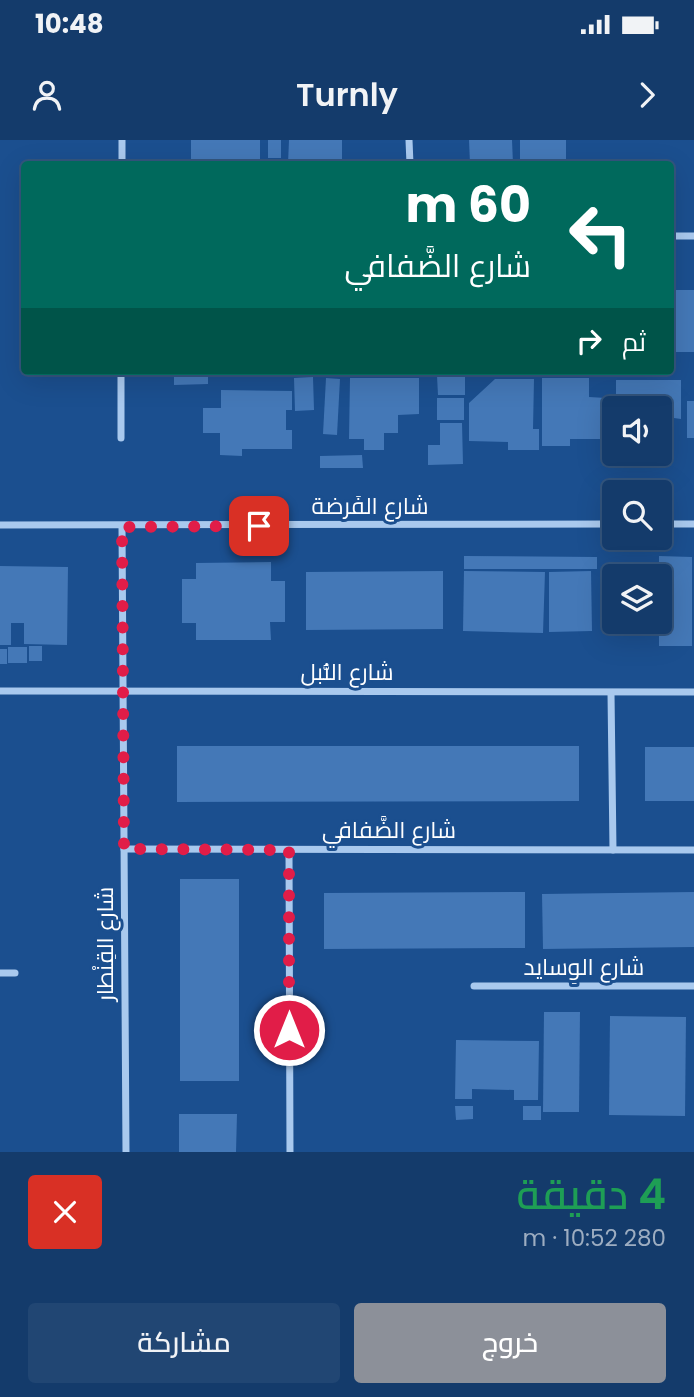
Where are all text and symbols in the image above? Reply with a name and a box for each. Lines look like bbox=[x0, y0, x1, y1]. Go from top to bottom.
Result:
text: 10:48 bbox=[35, 6, 104, 42]
text: Turnly bbox=[296, 72, 398, 117]
icon: person bbox=[28, 76, 66, 114]
icon: forward bbox=[628, 76, 666, 114]
text: 60 m bbox=[406, 171, 531, 239]
icon: left bbox=[555, 189, 646, 280]
text: شارع الضَّفافي bbox=[345, 243, 531, 288]
icon: right bbox=[570, 322, 608, 360]
text: ثم bbox=[622, 324, 646, 360]
map controls bbox=[602, 396, 672, 634]
button: sound bbox=[602, 396, 672, 466]
button: search bbox=[602, 480, 672, 550]
street label: شارع الفَرضة bbox=[312, 490, 428, 522]
pin bbox=[229, 496, 289, 556]
icon: arrive bbox=[240, 507, 278, 545]
button: layers bbox=[602, 564, 672, 634]
street label: شارع النُّبل bbox=[301, 656, 393, 688]
street label: شارع الضَّفافي bbox=[322, 814, 456, 848]
street label: شارع القِنْطار bbox=[89, 887, 121, 1003]
street label: شارع الوِسايد bbox=[524, 951, 644, 984]
position arrow bbox=[252, 993, 326, 1067]
text: 4 دقيقة bbox=[516, 1165, 666, 1224]
button: close bbox=[28, 1175, 102, 1249]
text: 280 m · 10:52 bbox=[522, 1222, 666, 1254]
button: مشاركة bbox=[28, 1303, 340, 1383]
button: خروج bbox=[354, 1303, 666, 1383]

